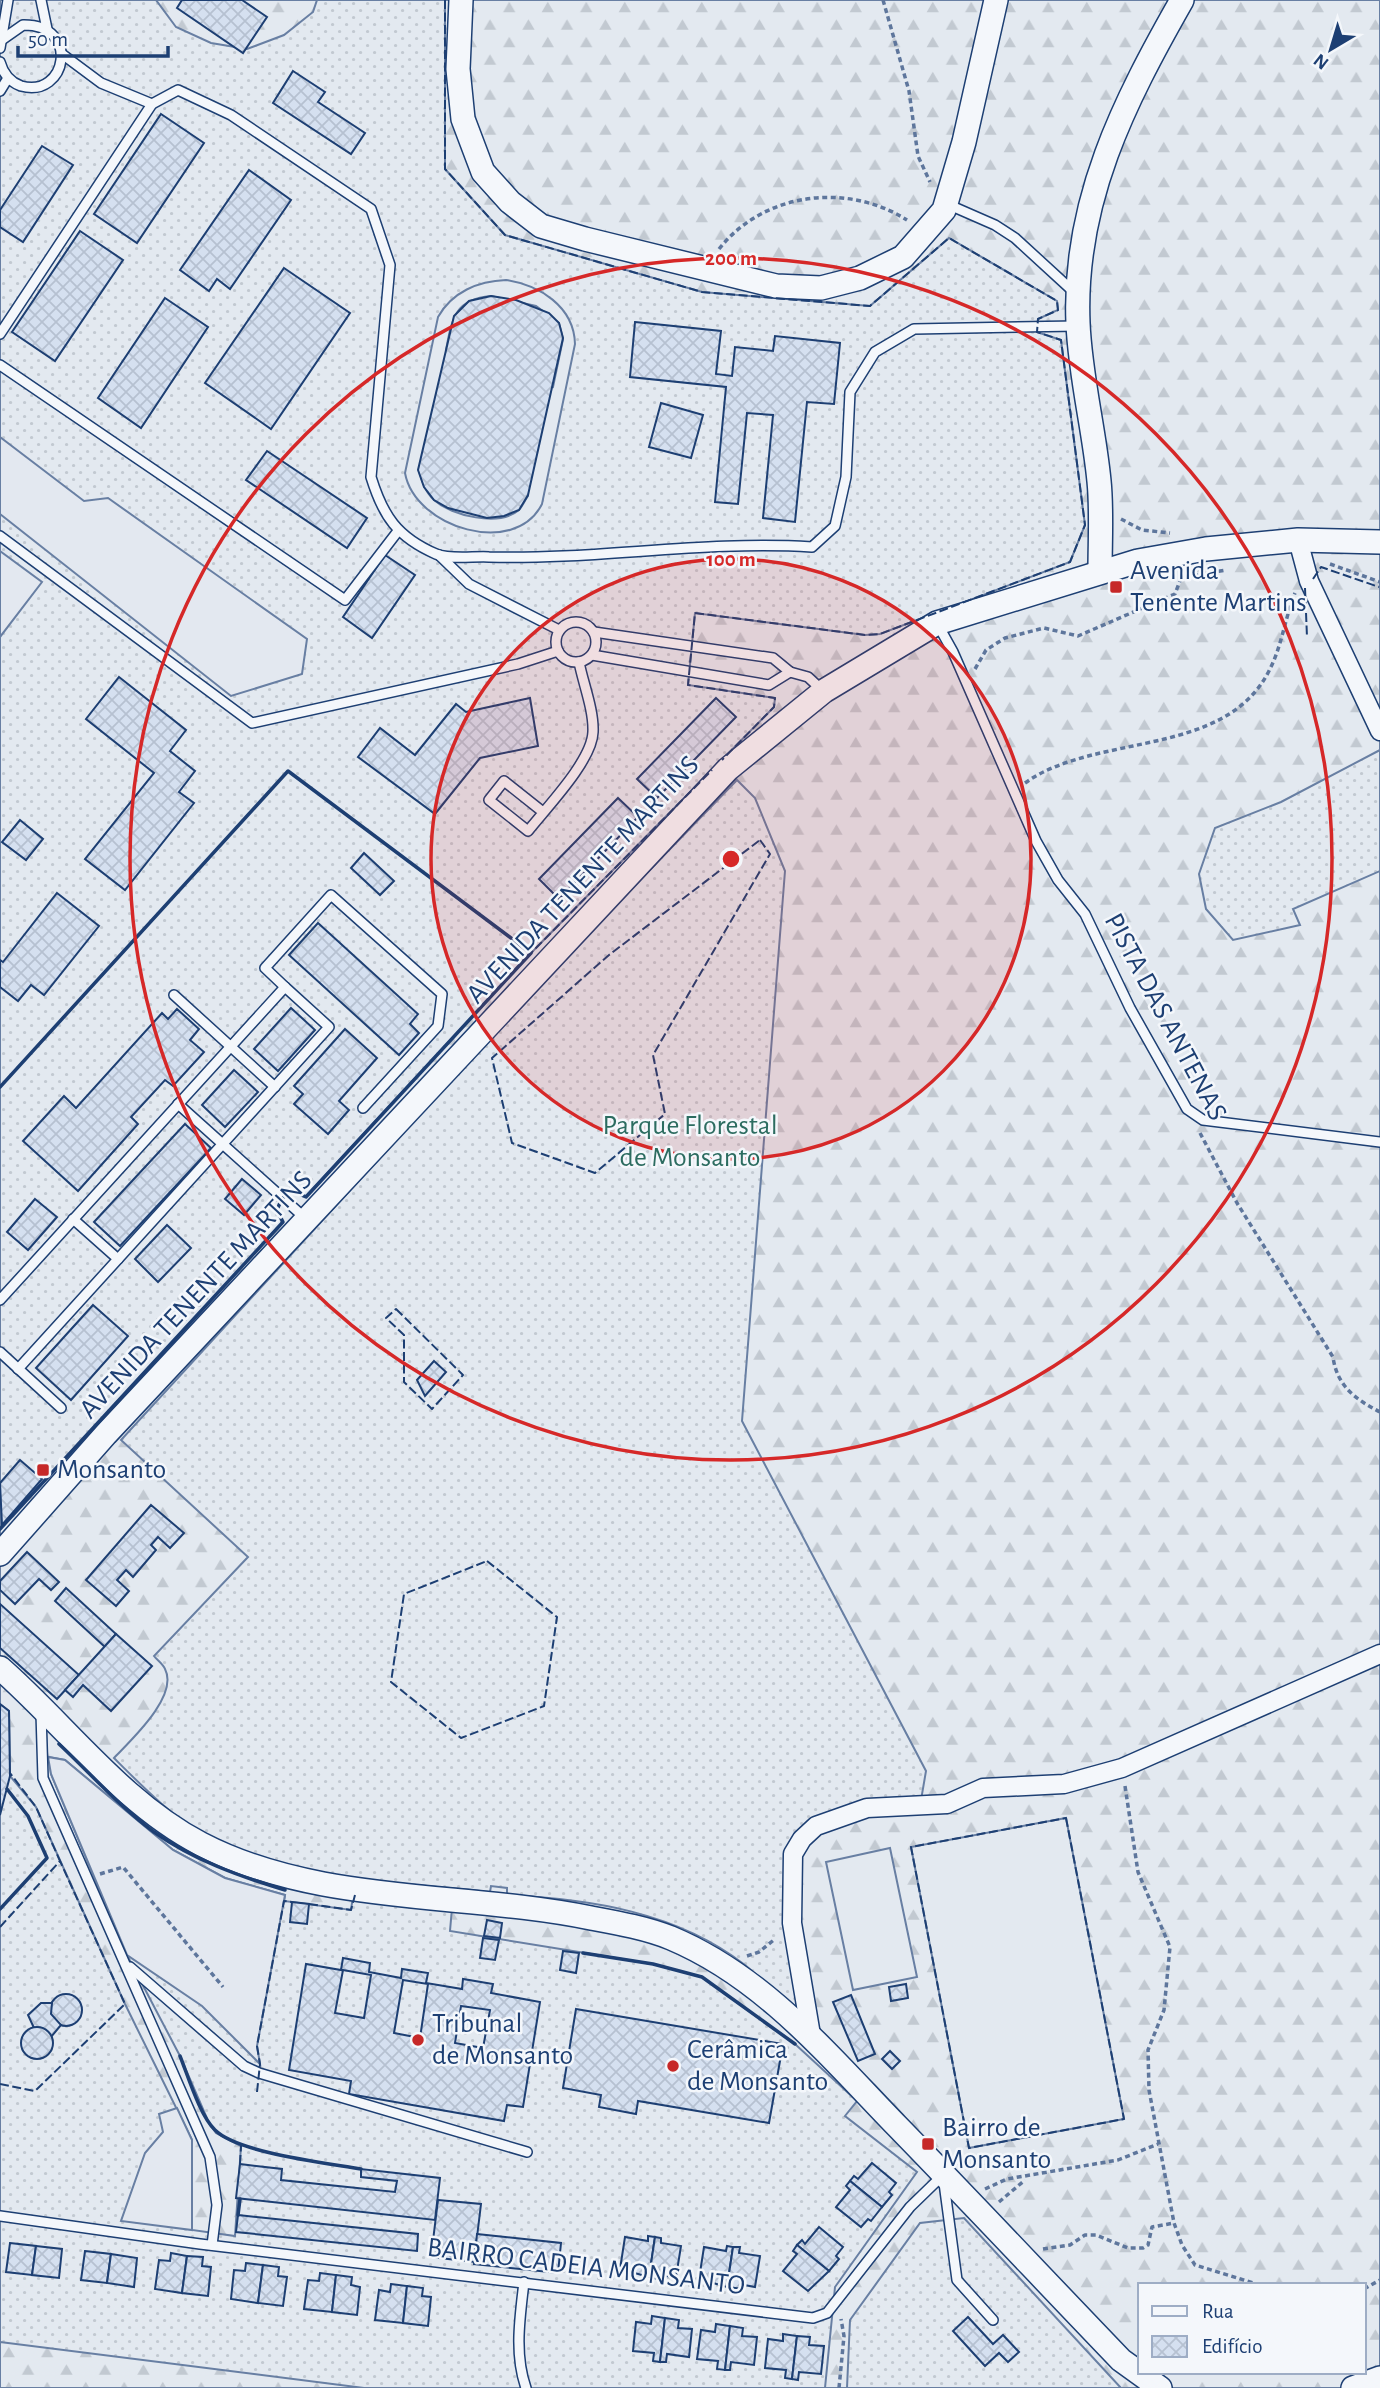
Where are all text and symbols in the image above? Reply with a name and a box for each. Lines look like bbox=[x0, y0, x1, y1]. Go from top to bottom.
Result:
scale bar bbox=[18, 14, 168, 58]
north arrow bbox=[1296, 14, 1366, 84]
text: 50 m bbox=[28, 29, 68, 50]
text: N bbox=[1310, 50, 1333, 73]
text: 200 m bbox=[705, 248, 757, 269]
text: 100 m bbox=[706, 549, 756, 570]
place label: Avenida Tenente Martins bbox=[1130, 557, 1307, 617]
marker: Avenida Tenente Martins bbox=[1108, 579, 1124, 595]
street label: AVENIDA TENENTE MARTINS bbox=[461, 751, 705, 1009]
centre of rings bbox=[719, 847, 743, 871]
street label: PISTA DAS ANTENAS bbox=[1099, 909, 1231, 1125]
park label: Parque Florestal de Monsanto bbox=[602, 1112, 778, 1172]
street label: AVENIDA TENENTE MARTINS bbox=[74, 1166, 318, 1424]
place label: Monsanto bbox=[57, 1456, 166, 1484]
marker: Monsanto bbox=[35, 1462, 51, 1478]
place label: Tribunal de Monsanto bbox=[432, 2010, 573, 2070]
marker: Tribunal de Monsanto bbox=[410, 2032, 426, 2048]
place label: Cerâmica de Monsanto bbox=[687, 2036, 828, 2096]
marker: Cerâmica de Monsanto bbox=[665, 2058, 681, 2074]
place label: Bairro de Monsanto bbox=[942, 2114, 1051, 2174]
marker: Bairro de Monsanto bbox=[920, 2136, 936, 2152]
street label: BAIRRO CADEIA MONSANTO bbox=[425, 2234, 747, 2300]
legend bbox=[1138, 2283, 1366, 2374]
text: Rua bbox=[1202, 2301, 1234, 2322]
text: Edifício bbox=[1202, 2336, 1262, 2357]

